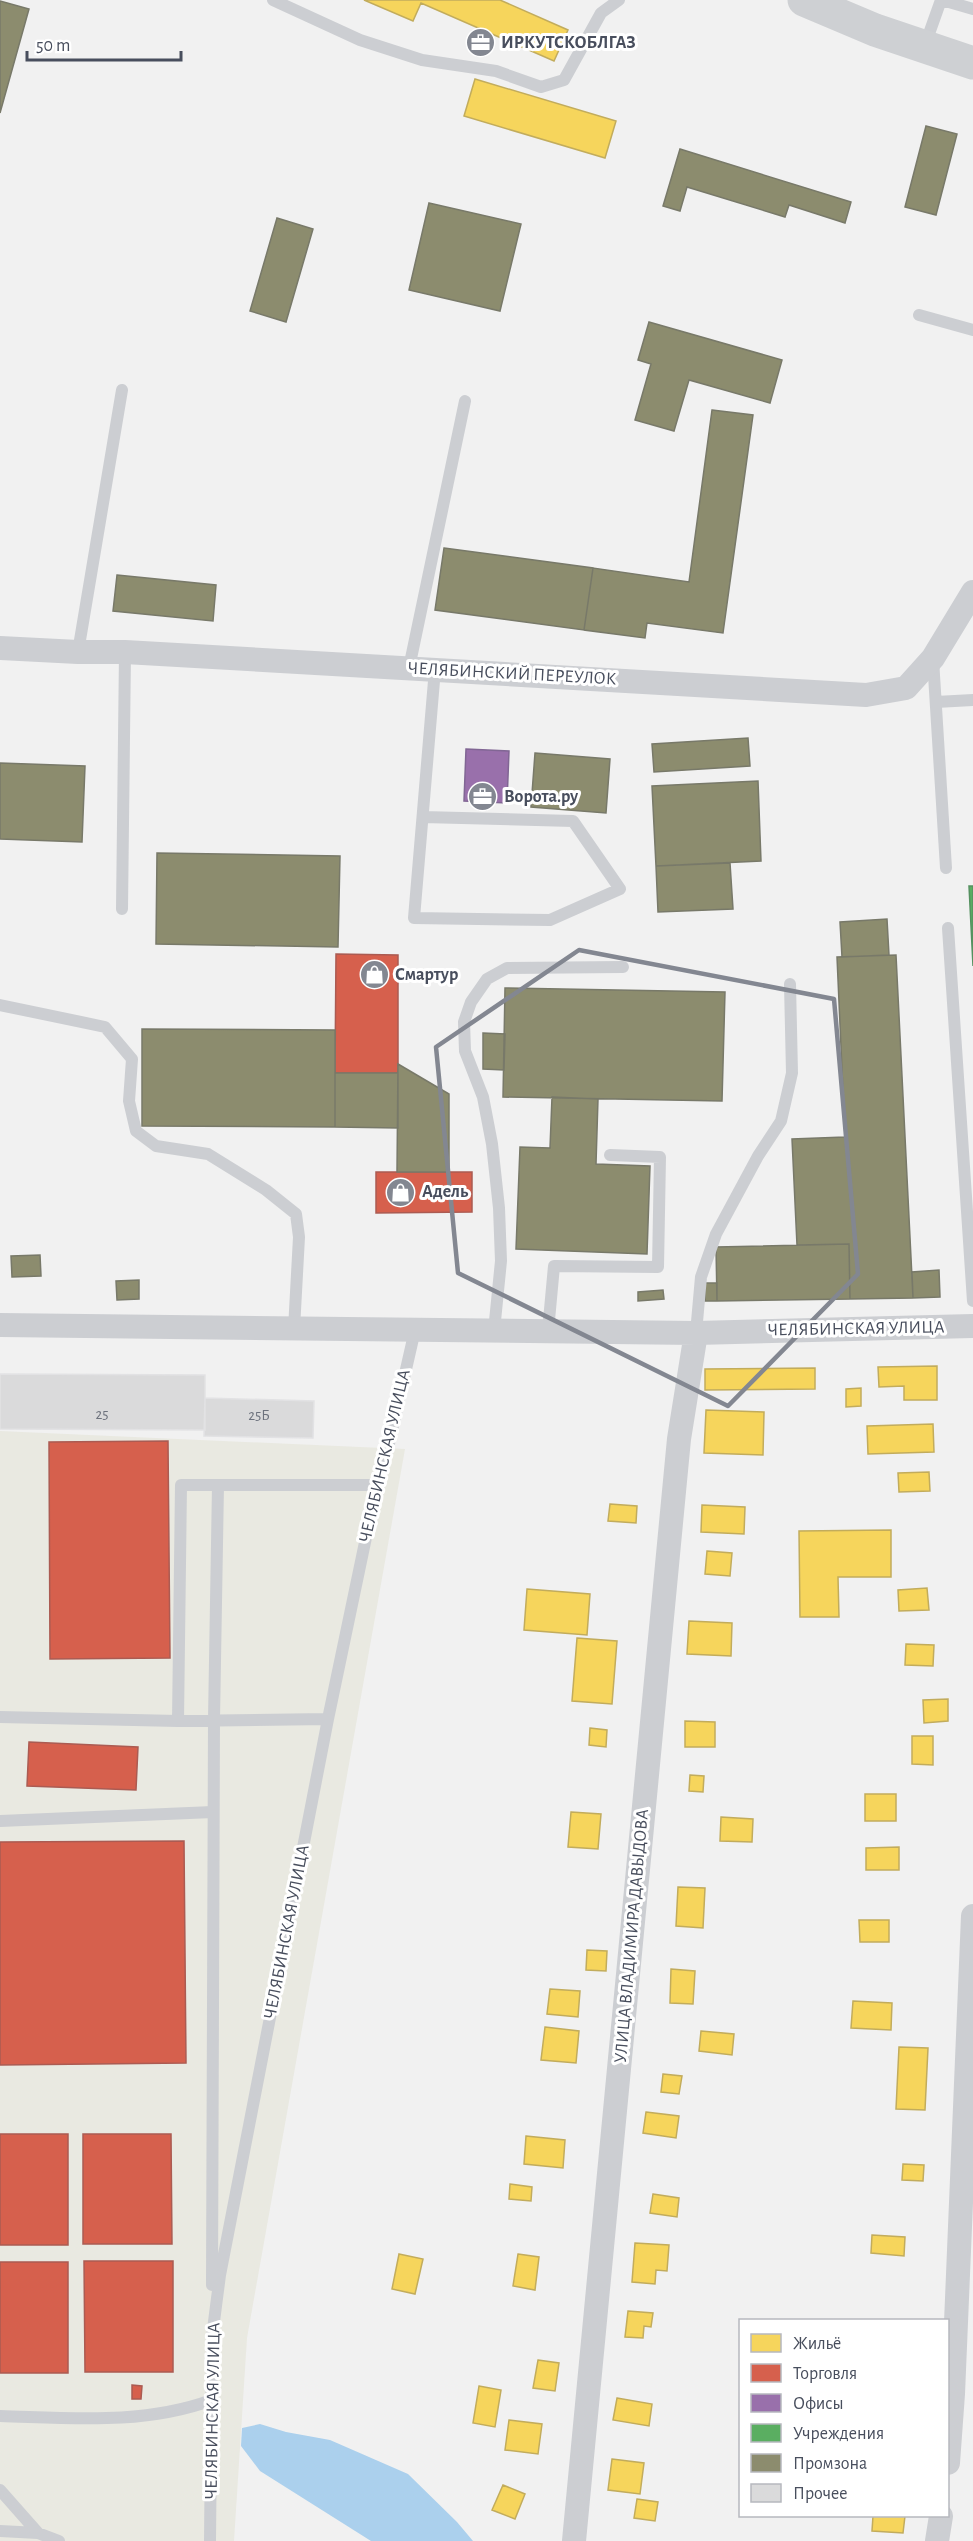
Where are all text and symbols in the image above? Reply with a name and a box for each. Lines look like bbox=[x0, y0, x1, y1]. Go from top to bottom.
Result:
scale bar bbox=[27, 24, 182, 62]
office icon: ИРКУТСКОБЛГАЗ bbox=[464, 27, 496, 59]
place label: ИРКУТСКОБЛГАЗ bbox=[501, 34, 636, 52]
text: 50 m bbox=[36, 37, 70, 55]
street label: ЧЕЛЯБИНСКИЙ ПЕРЕУЛОК bbox=[407, 658, 617, 688]
office icon: Ворота.ру bbox=[467, 781, 499, 813]
place label: Ворота.ру bbox=[504, 788, 579, 806]
shop icon: Смартур bbox=[358, 959, 390, 991]
place label: Смартур bbox=[395, 966, 458, 984]
shop icon: Адель bbox=[385, 1176, 417, 1208]
place label: Адель bbox=[422, 1183, 469, 1201]
street label: ЧЕЛЯБИНСКАЯ УЛИЦА bbox=[767, 1318, 945, 1340]
street label: ЧЕЛЯБИНСКАЯ УЛИЦА bbox=[356, 1367, 414, 1544]
house number: 25 bbox=[95, 1407, 109, 1422]
house number: 25Б bbox=[248, 1408, 270, 1423]
street label: УЛИЦА ВЛАДИМИРА ДАВЫДОВА bbox=[612, 1808, 652, 2064]
street label: ЧЕЛЯБИНСКАЯ УЛИЦА bbox=[261, 1843, 313, 2021]
legend bbox=[739, 2319, 949, 2517]
street label: ЧЕЛЯБИНСКАЯ УЛИЦА bbox=[202, 2322, 224, 2500]
text: Жильё bbox=[793, 2335, 841, 2353]
text: Торговля bbox=[793, 2365, 857, 2383]
text: Офисы bbox=[793, 2395, 844, 2413]
text: Учреждения bbox=[793, 2425, 884, 2443]
text: Промзона bbox=[793, 2455, 867, 2473]
text: Прочее bbox=[793, 2485, 848, 2503]

